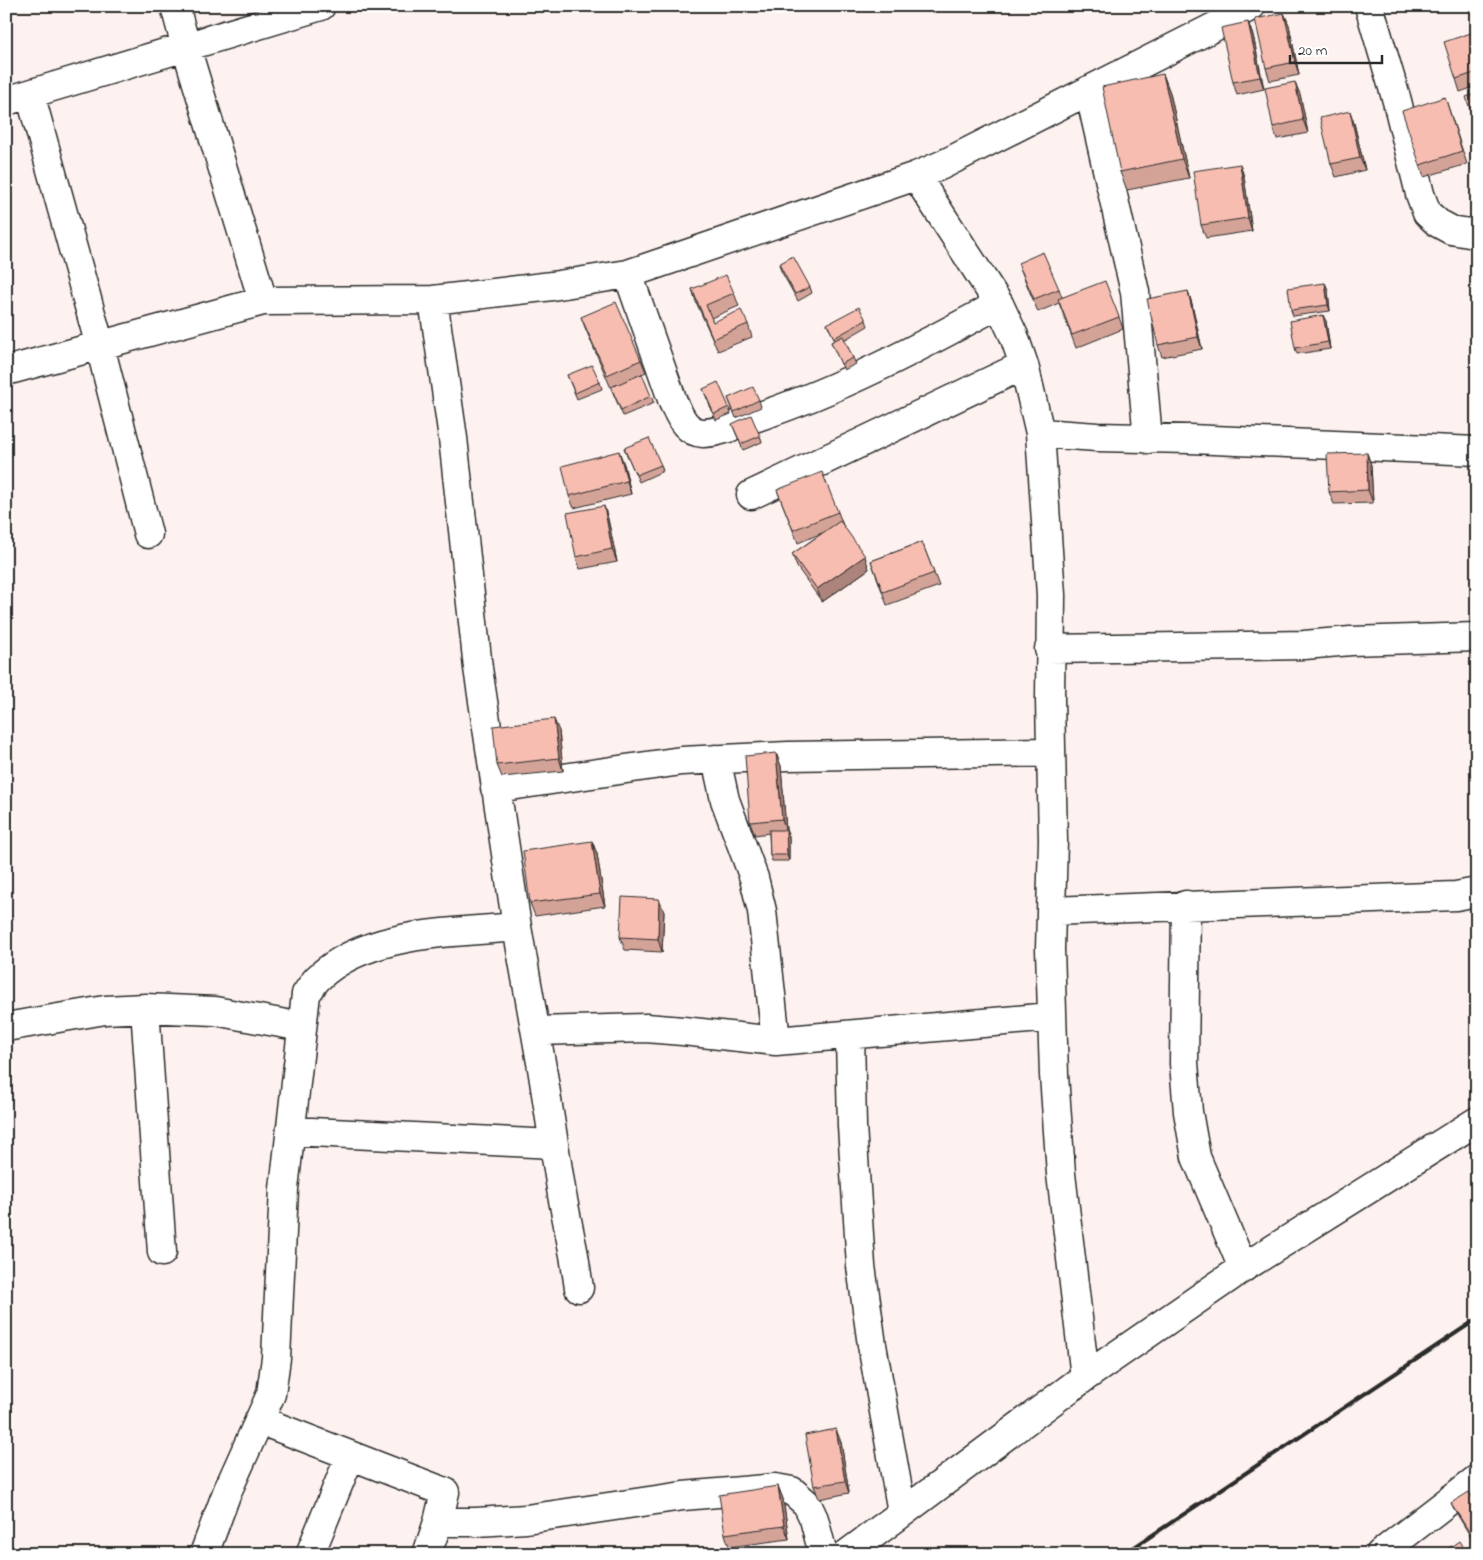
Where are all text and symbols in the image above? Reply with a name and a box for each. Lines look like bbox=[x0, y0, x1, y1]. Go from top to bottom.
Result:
scale bar bbox=[1290, 32, 1383, 64]
text: 20 m bbox=[1298, 40, 1328, 62]

